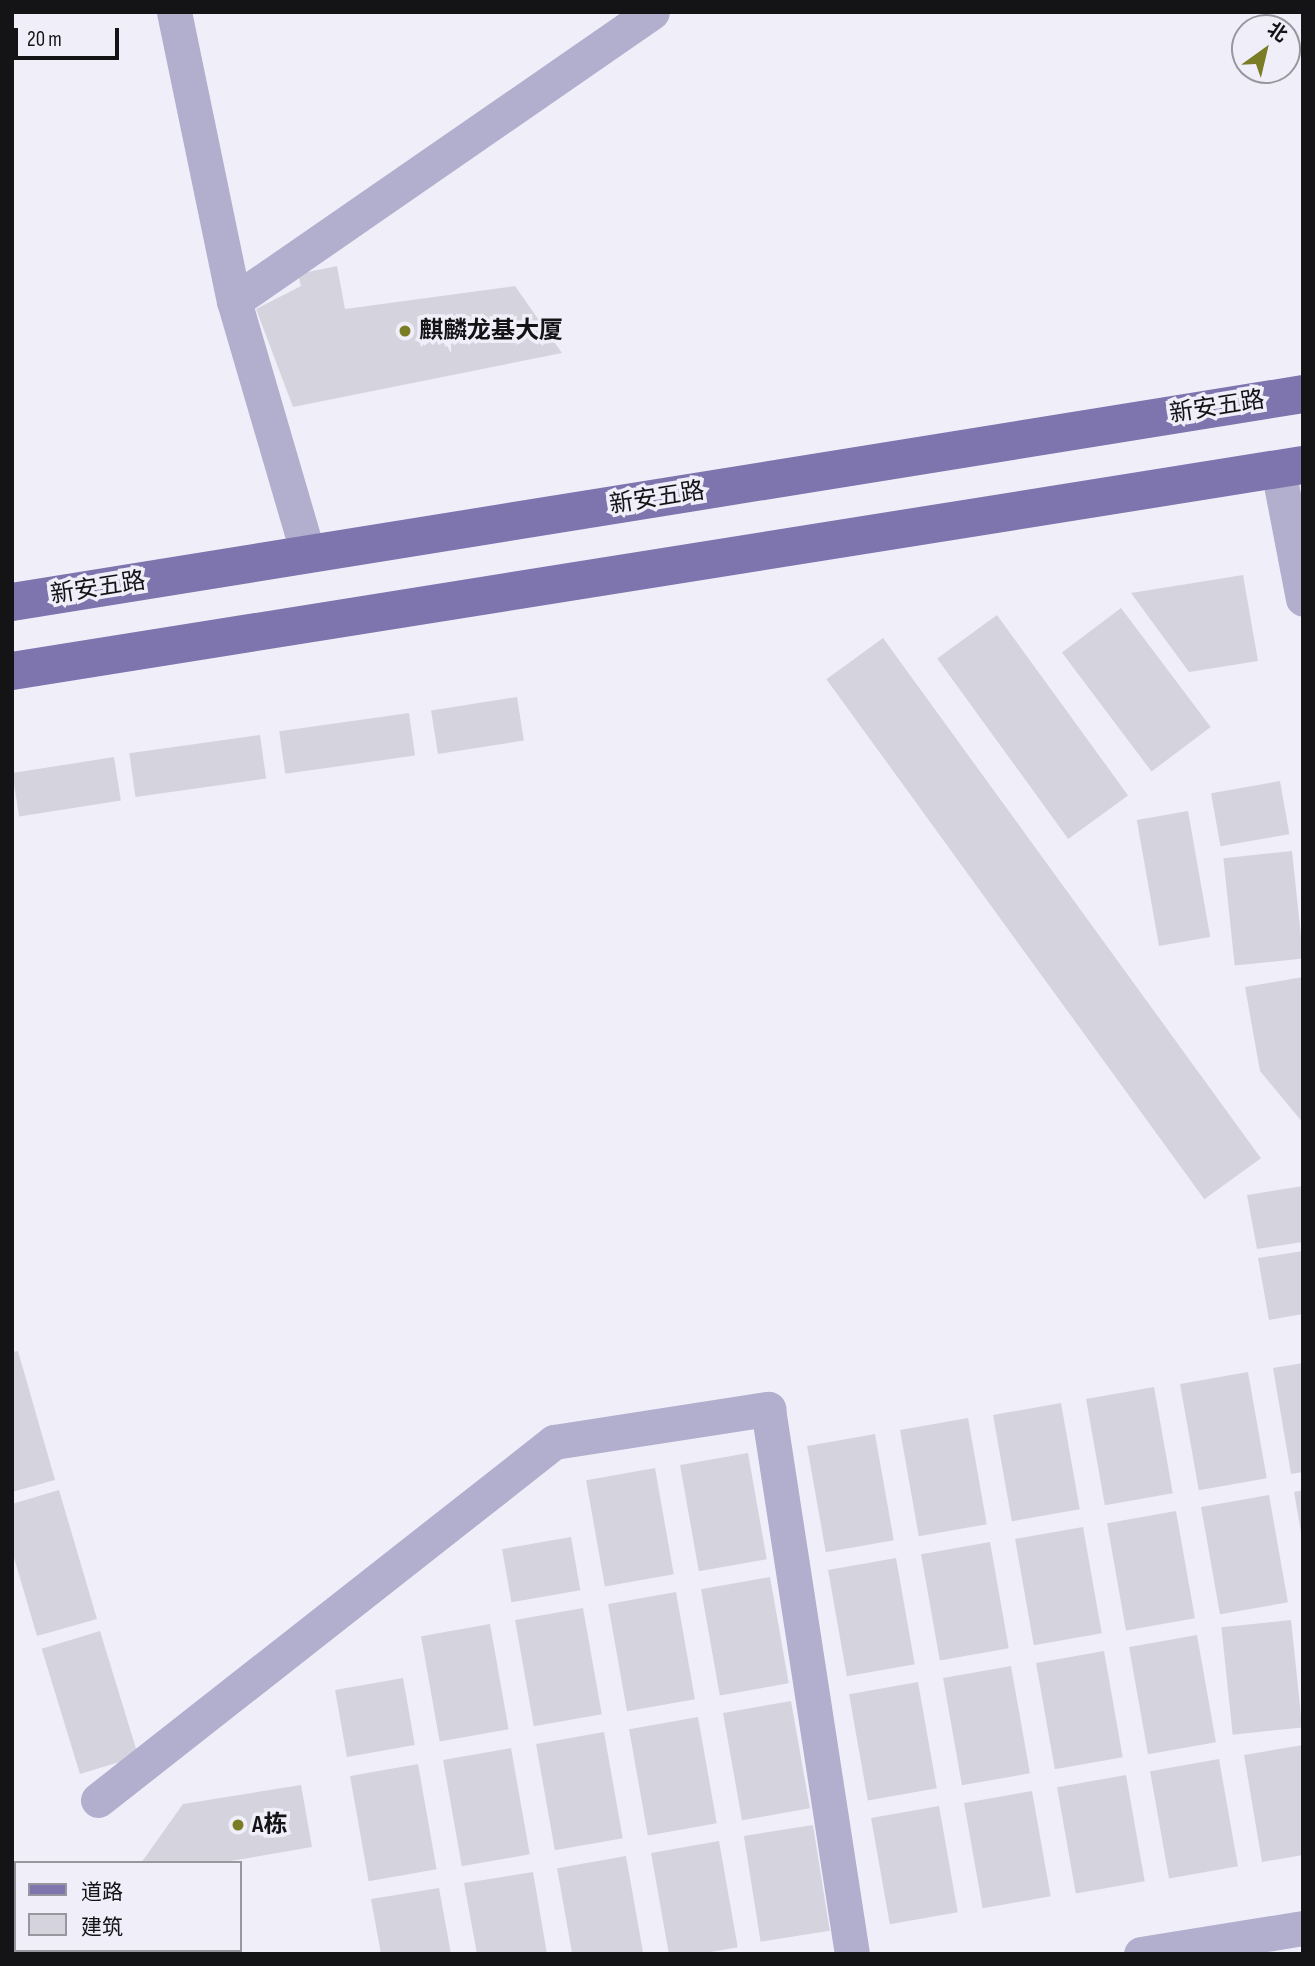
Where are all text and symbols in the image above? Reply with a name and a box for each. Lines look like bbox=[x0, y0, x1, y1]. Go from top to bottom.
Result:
scale bar bbox=[18, 14, 122, 58]
north arrow bbox=[1231, 14, 1301, 84]
text: 北 bbox=[1263, 18, 1291, 48]
text: 20 m bbox=[27, 27, 62, 52]
place label: 麒麟龙基大厦 bbox=[419, 317, 563, 345]
marker: 麒麟龙基大厦 bbox=[397, 323, 413, 339]
street label: 新安五路 bbox=[1167, 385, 1267, 429]
street label: 新安五路 bbox=[607, 476, 707, 520]
street label: 新安五路 bbox=[48, 566, 148, 610]
place label: A栋 bbox=[252, 1811, 287, 1839]
marker: A栋 bbox=[230, 1817, 246, 1833]
legend bbox=[14, 1861, 242, 1952]
text: 道路 bbox=[81, 1880, 123, 1905]
text: 建筑 bbox=[81, 1915, 123, 1940]

